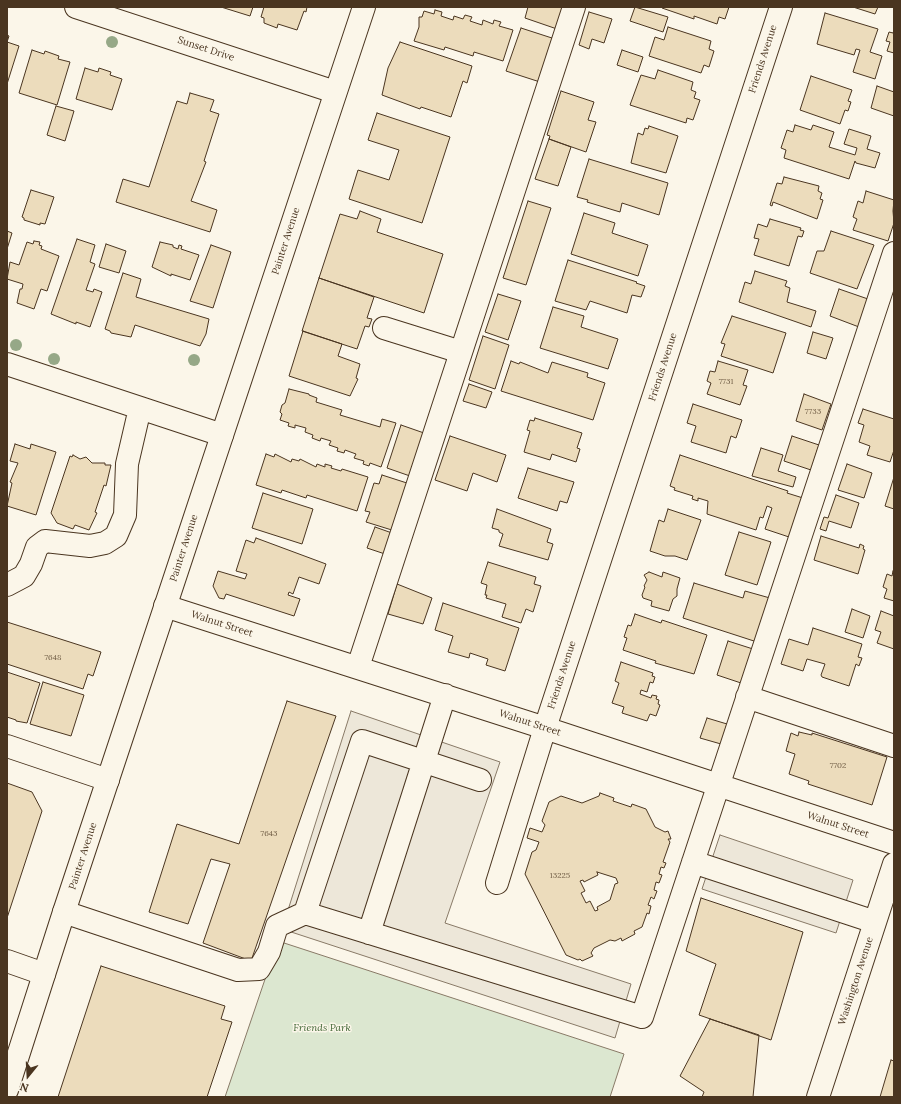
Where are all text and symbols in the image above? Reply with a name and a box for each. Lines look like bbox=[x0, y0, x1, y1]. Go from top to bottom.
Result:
street label: Friends Avenue bbox=[746, 23, 780, 95]
street label: Sunset Drive bbox=[176, 34, 236, 64]
street label: Painter Avenue bbox=[269, 206, 303, 276]
street label: Friends Avenue bbox=[646, 331, 680, 403]
house number: 7731 bbox=[719, 377, 733, 387]
house number: 7733 bbox=[805, 407, 821, 417]
street label: Painter Avenue bbox=[167, 513, 201, 583]
street label: Walnut Street bbox=[190, 608, 254, 640]
street label: Friends Avenue bbox=[545, 639, 579, 711]
house number: 7648 bbox=[44, 653, 62, 663]
street label: Walnut Street bbox=[498, 707, 562, 739]
house number: 7702 bbox=[830, 761, 846, 771]
street label: Walnut Street bbox=[806, 809, 870, 841]
street label: Painter Avenue bbox=[66, 821, 100, 891]
house number: 7643 bbox=[260, 829, 278, 839]
house number: 13225 bbox=[550, 871, 570, 881]
street label: Washington Avenue bbox=[836, 935, 876, 1027]
park label: Friends Park bbox=[293, 1022, 351, 1034]
north arrow bbox=[8, 1056, 48, 1096]
text: N bbox=[18, 1079, 31, 1095]

